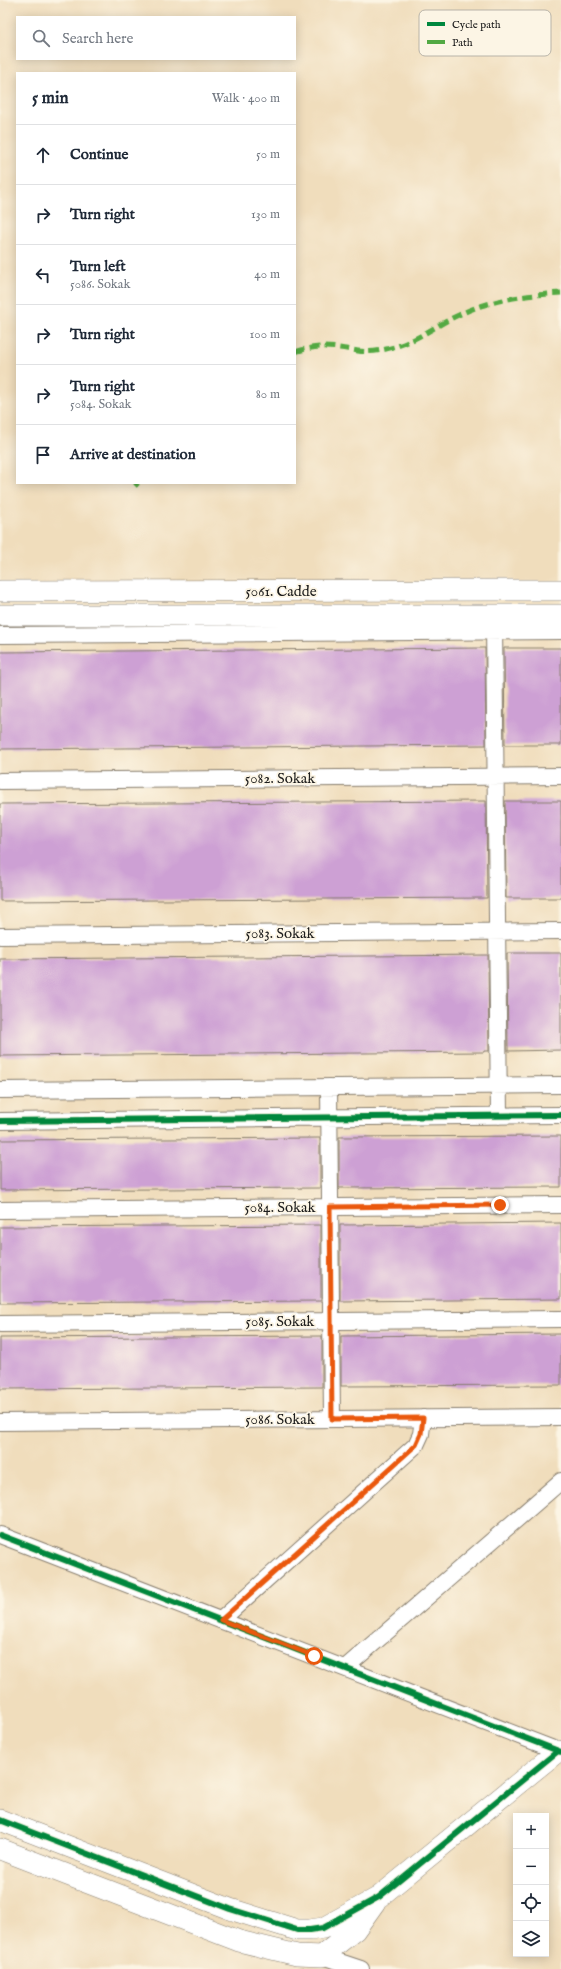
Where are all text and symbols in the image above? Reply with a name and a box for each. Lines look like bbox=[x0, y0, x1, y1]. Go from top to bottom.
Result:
legend bbox=[419, 10, 551, 56]
search box bbox=[16, 16, 296, 60]
text: Cycle path bbox=[452, 18, 501, 32]
icon: search bbox=[30, 27, 52, 49]
text: Search here bbox=[62, 29, 133, 48]
text: Path bbox=[452, 36, 473, 50]
text: 5 min bbox=[32, 88, 69, 109]
text: Walk · 400 m bbox=[212, 90, 280, 107]
icon: ahead bbox=[32, 144, 54, 166]
text: Continue bbox=[70, 145, 128, 164]
text: 50 m bbox=[256, 146, 280, 163]
icon: right bbox=[32, 204, 54, 226]
text: Turn right bbox=[70, 205, 135, 224]
text: 130 m bbox=[251, 206, 280, 223]
text: Turn left bbox=[70, 257, 126, 276]
icon: left bbox=[32, 264, 54, 286]
text: 40 m bbox=[254, 266, 280, 283]
text: 5086. Sokak bbox=[70, 276, 130, 293]
icon: right bbox=[32, 324, 54, 346]
text: Turn right bbox=[70, 325, 135, 344]
text: 100 m bbox=[250, 326, 280, 343]
text: Turn right bbox=[70, 377, 135, 396]
icon: right bbox=[32, 384, 54, 406]
text: 80 m bbox=[256, 386, 280, 403]
text: 5084. Sokak bbox=[70, 396, 132, 413]
icon: arrive bbox=[32, 444, 54, 466]
text: Arrive at destination bbox=[70, 445, 196, 464]
street label: 5061. Cadde bbox=[245, 582, 317, 601]
street label: 5082. Sokak bbox=[245, 769, 316, 788]
street label: 5083. Sokak bbox=[246, 924, 315, 943]
route end bbox=[491, 1196, 509, 1214]
street label: 5084. Sokak bbox=[244, 1198, 316, 1217]
street label: 5085. Sokak bbox=[246, 1312, 315, 1331]
street label: 5086. Sokak bbox=[245, 1410, 316, 1429]
route start bbox=[305, 1647, 323, 1665]
map controls bbox=[513, 1813, 549, 1957]
button: + bbox=[513, 1813, 549, 1849]
button: − bbox=[513, 1849, 549, 1885]
button: locate bbox=[513, 1885, 549, 1921]
button: layers bbox=[513, 1921, 549, 1957]

